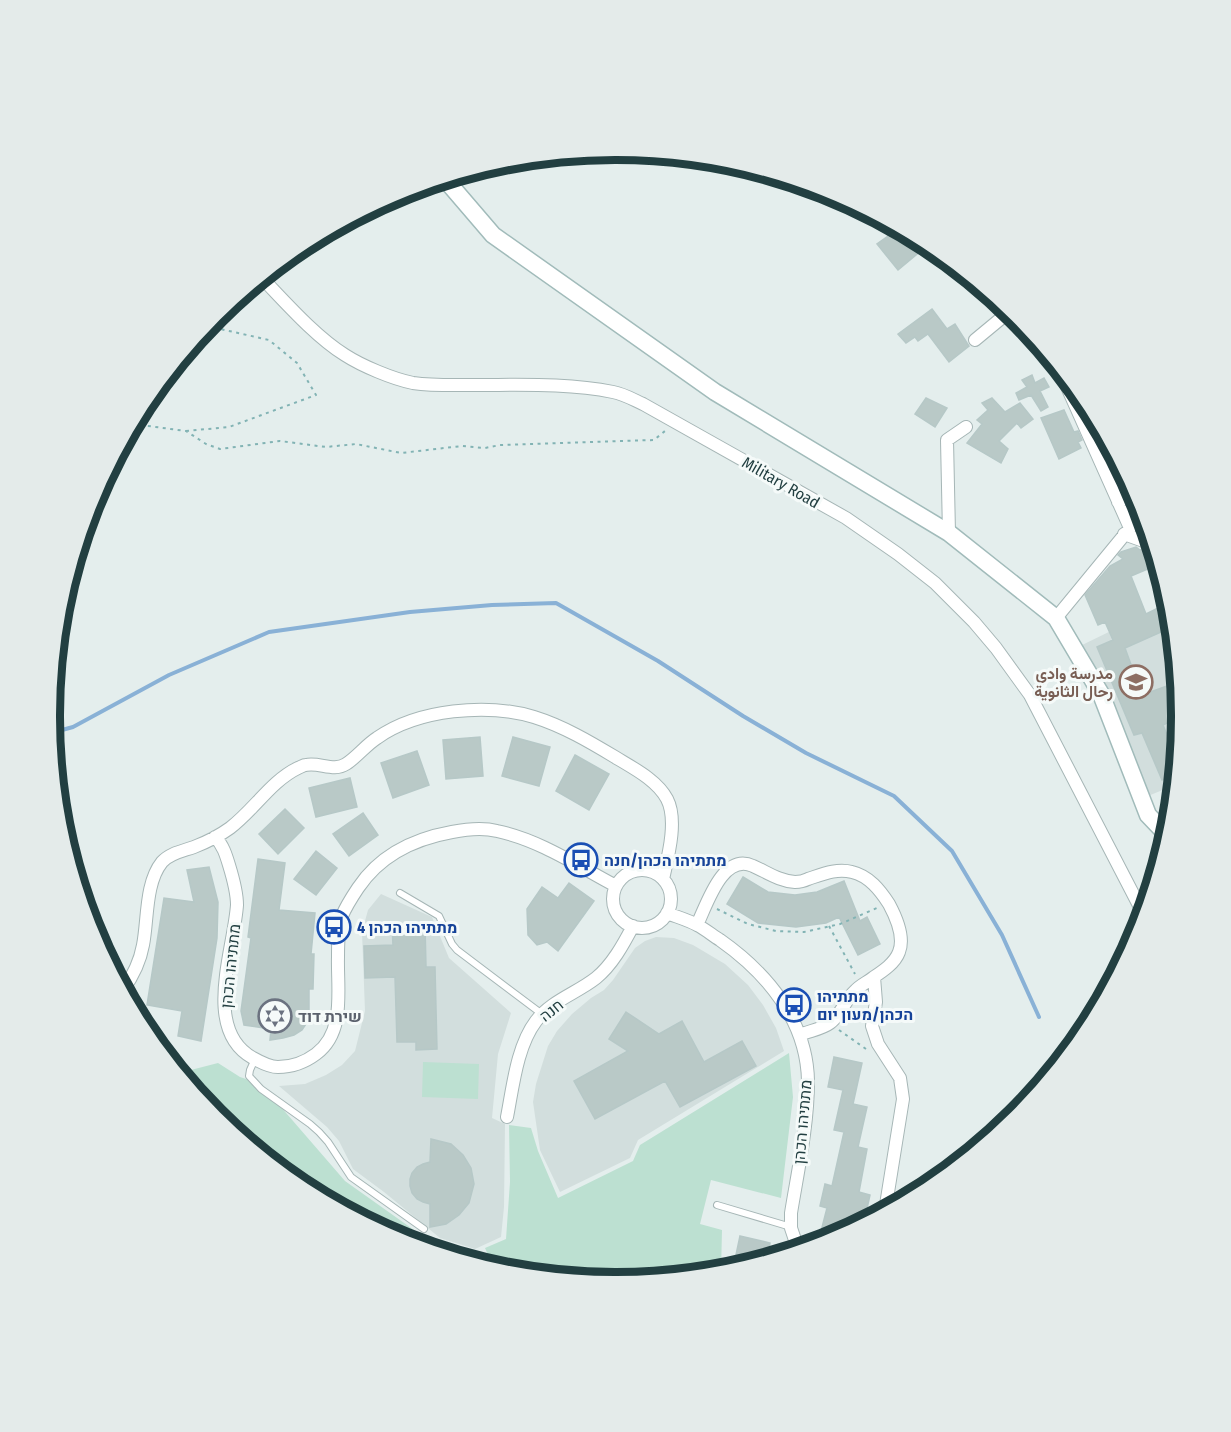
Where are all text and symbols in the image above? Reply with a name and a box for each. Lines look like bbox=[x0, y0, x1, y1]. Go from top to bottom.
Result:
street label: Military Road bbox=[739, 453, 823, 512]
place label: مدرسة وادي رحال الثانوية bbox=[1034, 664, 1113, 702]
school or university icon: مدرسة وادي رحال الثانوية bbox=[1118, 664, 1154, 700]
bus stop icon: מתתיהו הכהן/חנה bbox=[563, 842, 599, 878]
place label: מתתיהו הכהן/חנה bbox=[604, 851, 727, 870]
bus stop icon: מתתיהו הכהן 4 bbox=[316, 909, 352, 945]
place label: מתתיהו הכהן 4 bbox=[357, 918, 457, 937]
street label: מתתיהו הכהן bbox=[217, 923, 244, 1009]
bus stop icon: מתתיהו הכהן/מעון יום bbox=[776, 987, 812, 1023]
place label: מתתיהו הכהן/מעון יום bbox=[817, 987, 913, 1024]
street label: חנה bbox=[536, 995, 567, 1026]
synagogue icon: שירת דוד bbox=[257, 998, 293, 1034]
place label: שירת דוד bbox=[298, 1007, 362, 1026]
street label: מתתיהו הכהן bbox=[789, 1079, 816, 1165]

